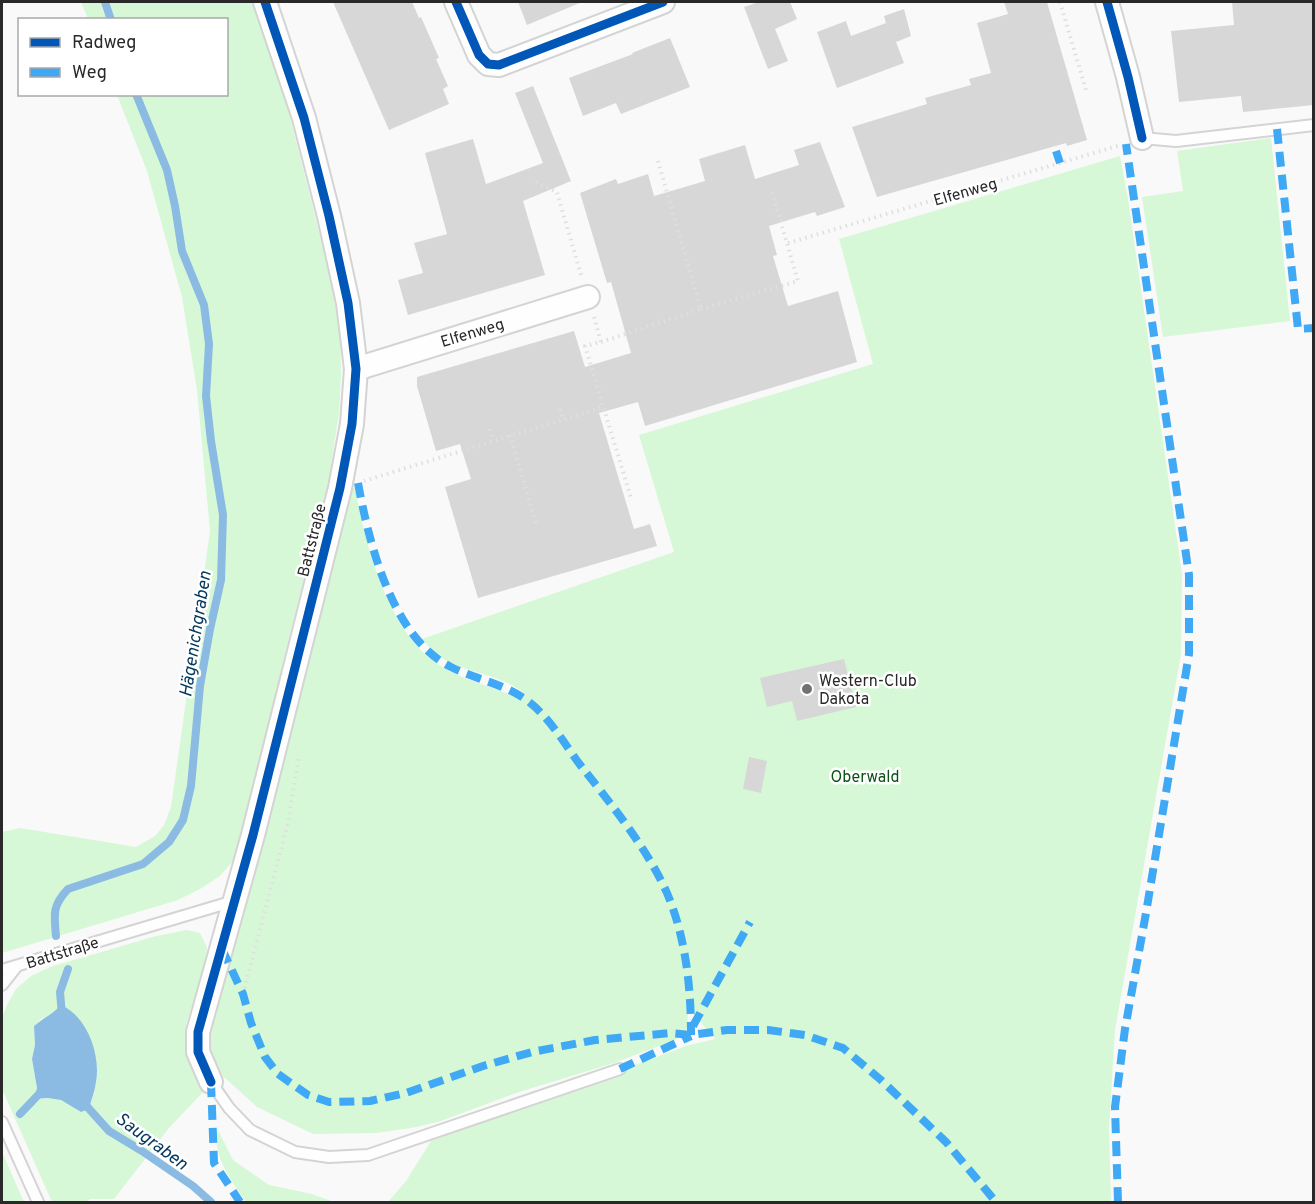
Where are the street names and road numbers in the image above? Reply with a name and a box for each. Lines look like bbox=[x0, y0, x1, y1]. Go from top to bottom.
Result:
street label: Elfenweg bbox=[931, 174, 1000, 212]
street label: Elfenweg bbox=[438, 315, 507, 353]
street label: Battstraße bbox=[294, 502, 332, 579]
street label: Battstraße bbox=[24, 933, 101, 974]

